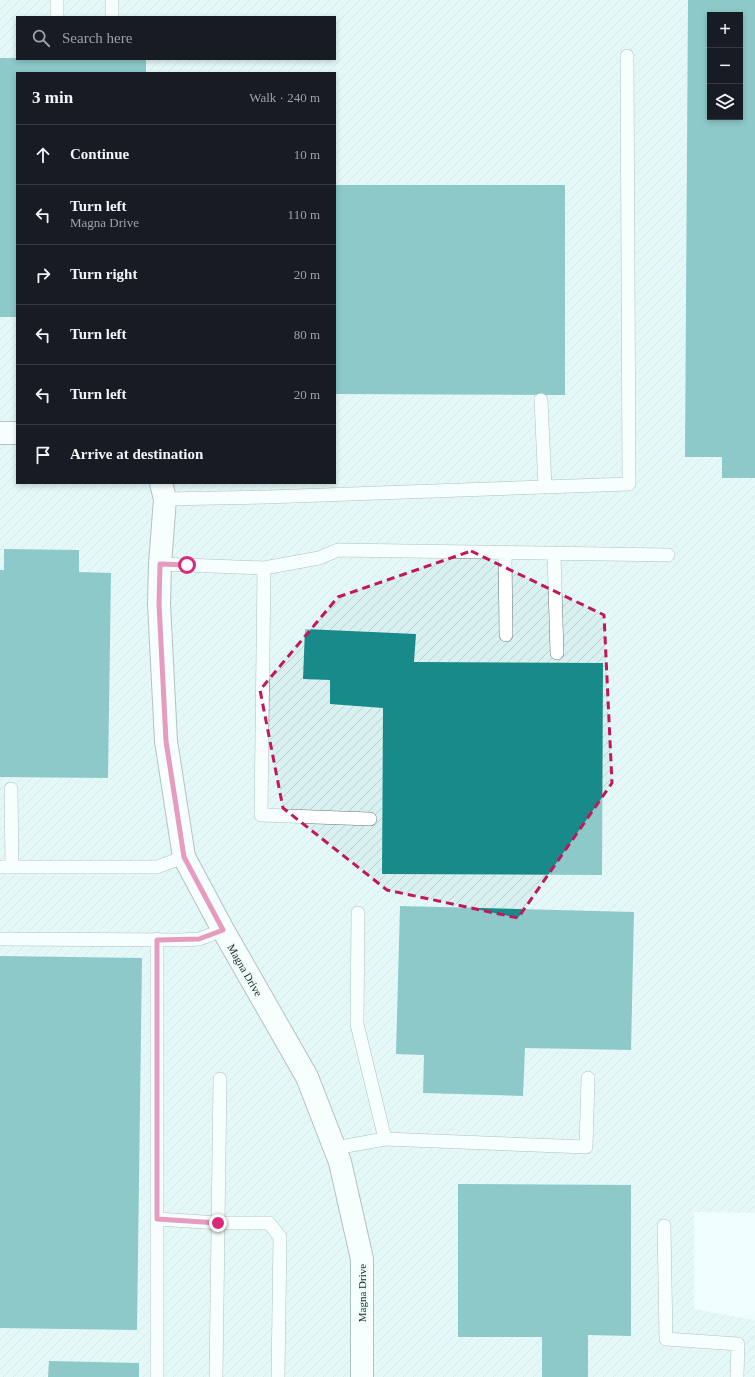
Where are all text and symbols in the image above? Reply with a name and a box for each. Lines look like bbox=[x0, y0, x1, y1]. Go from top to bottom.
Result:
map controls bbox=[707, 12, 743, 120]
button: + bbox=[707, 12, 743, 48]
search box bbox=[16, 16, 336, 60]
icon: search bbox=[30, 27, 52, 49]
text: Search here bbox=[62, 30, 132, 46]
button: − bbox=[707, 48, 743, 84]
button: layers bbox=[707, 84, 743, 120]
text: 3 min bbox=[32, 88, 73, 107]
text: Walk · 240 m bbox=[249, 90, 320, 105]
icon: ahead bbox=[32, 144, 54, 166]
text: Continue bbox=[70, 146, 129, 162]
text: 10 m bbox=[294, 147, 320, 162]
text: Turn left bbox=[70, 198, 127, 214]
icon: left bbox=[32, 204, 54, 226]
text: 110 m bbox=[288, 207, 320, 222]
text: Magna Drive bbox=[70, 215, 139, 230]
icon: right bbox=[32, 264, 54, 286]
text: Turn right bbox=[70, 266, 137, 282]
text: 20 m bbox=[294, 267, 320, 282]
icon: left bbox=[32, 324, 54, 346]
text: Turn left bbox=[70, 326, 127, 342]
text: 80 m bbox=[294, 327, 320, 342]
icon: left bbox=[32, 384, 54, 406]
text: Turn left bbox=[70, 386, 127, 402]
text: 20 m bbox=[294, 387, 320, 402]
icon: arrive bbox=[32, 444, 54, 466]
text: Arrive at destination bbox=[70, 446, 203, 462]
route start bbox=[178, 556, 196, 574]
street label: Magna Drive bbox=[225, 942, 265, 998]
route end bbox=[209, 1214, 227, 1232]
street label: Magna Drive bbox=[356, 1264, 368, 1322]

